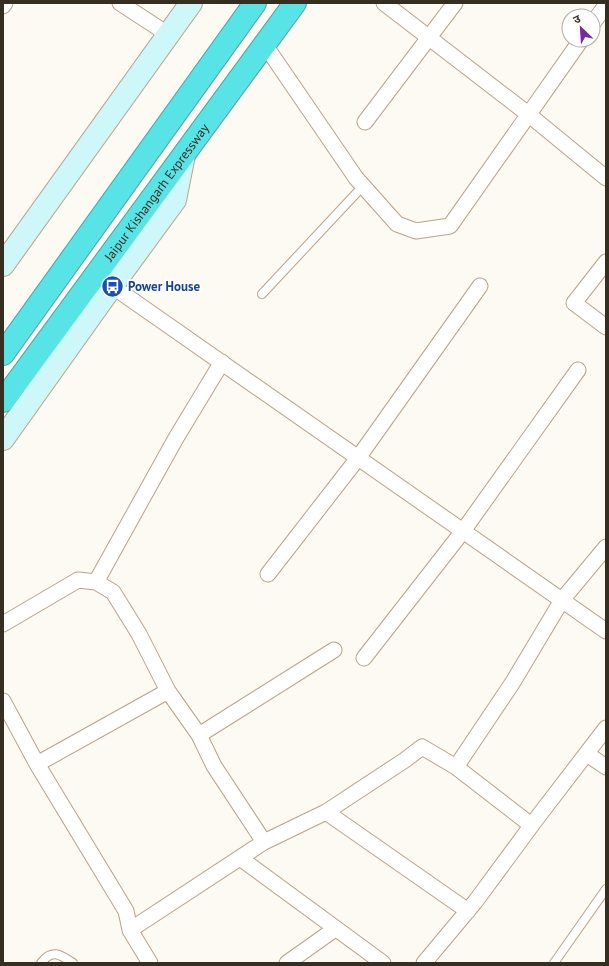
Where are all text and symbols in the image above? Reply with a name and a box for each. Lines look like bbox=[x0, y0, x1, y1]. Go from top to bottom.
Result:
north arrow bbox=[561, 8, 601, 48]
text: उ bbox=[571, 11, 583, 27]
street label: Jaipur Kishangarh Expressway bbox=[100, 120, 213, 265]
bus stop icon: Power House bbox=[99, 273, 125, 299]
place label: Power House bbox=[128, 278, 200, 295]

